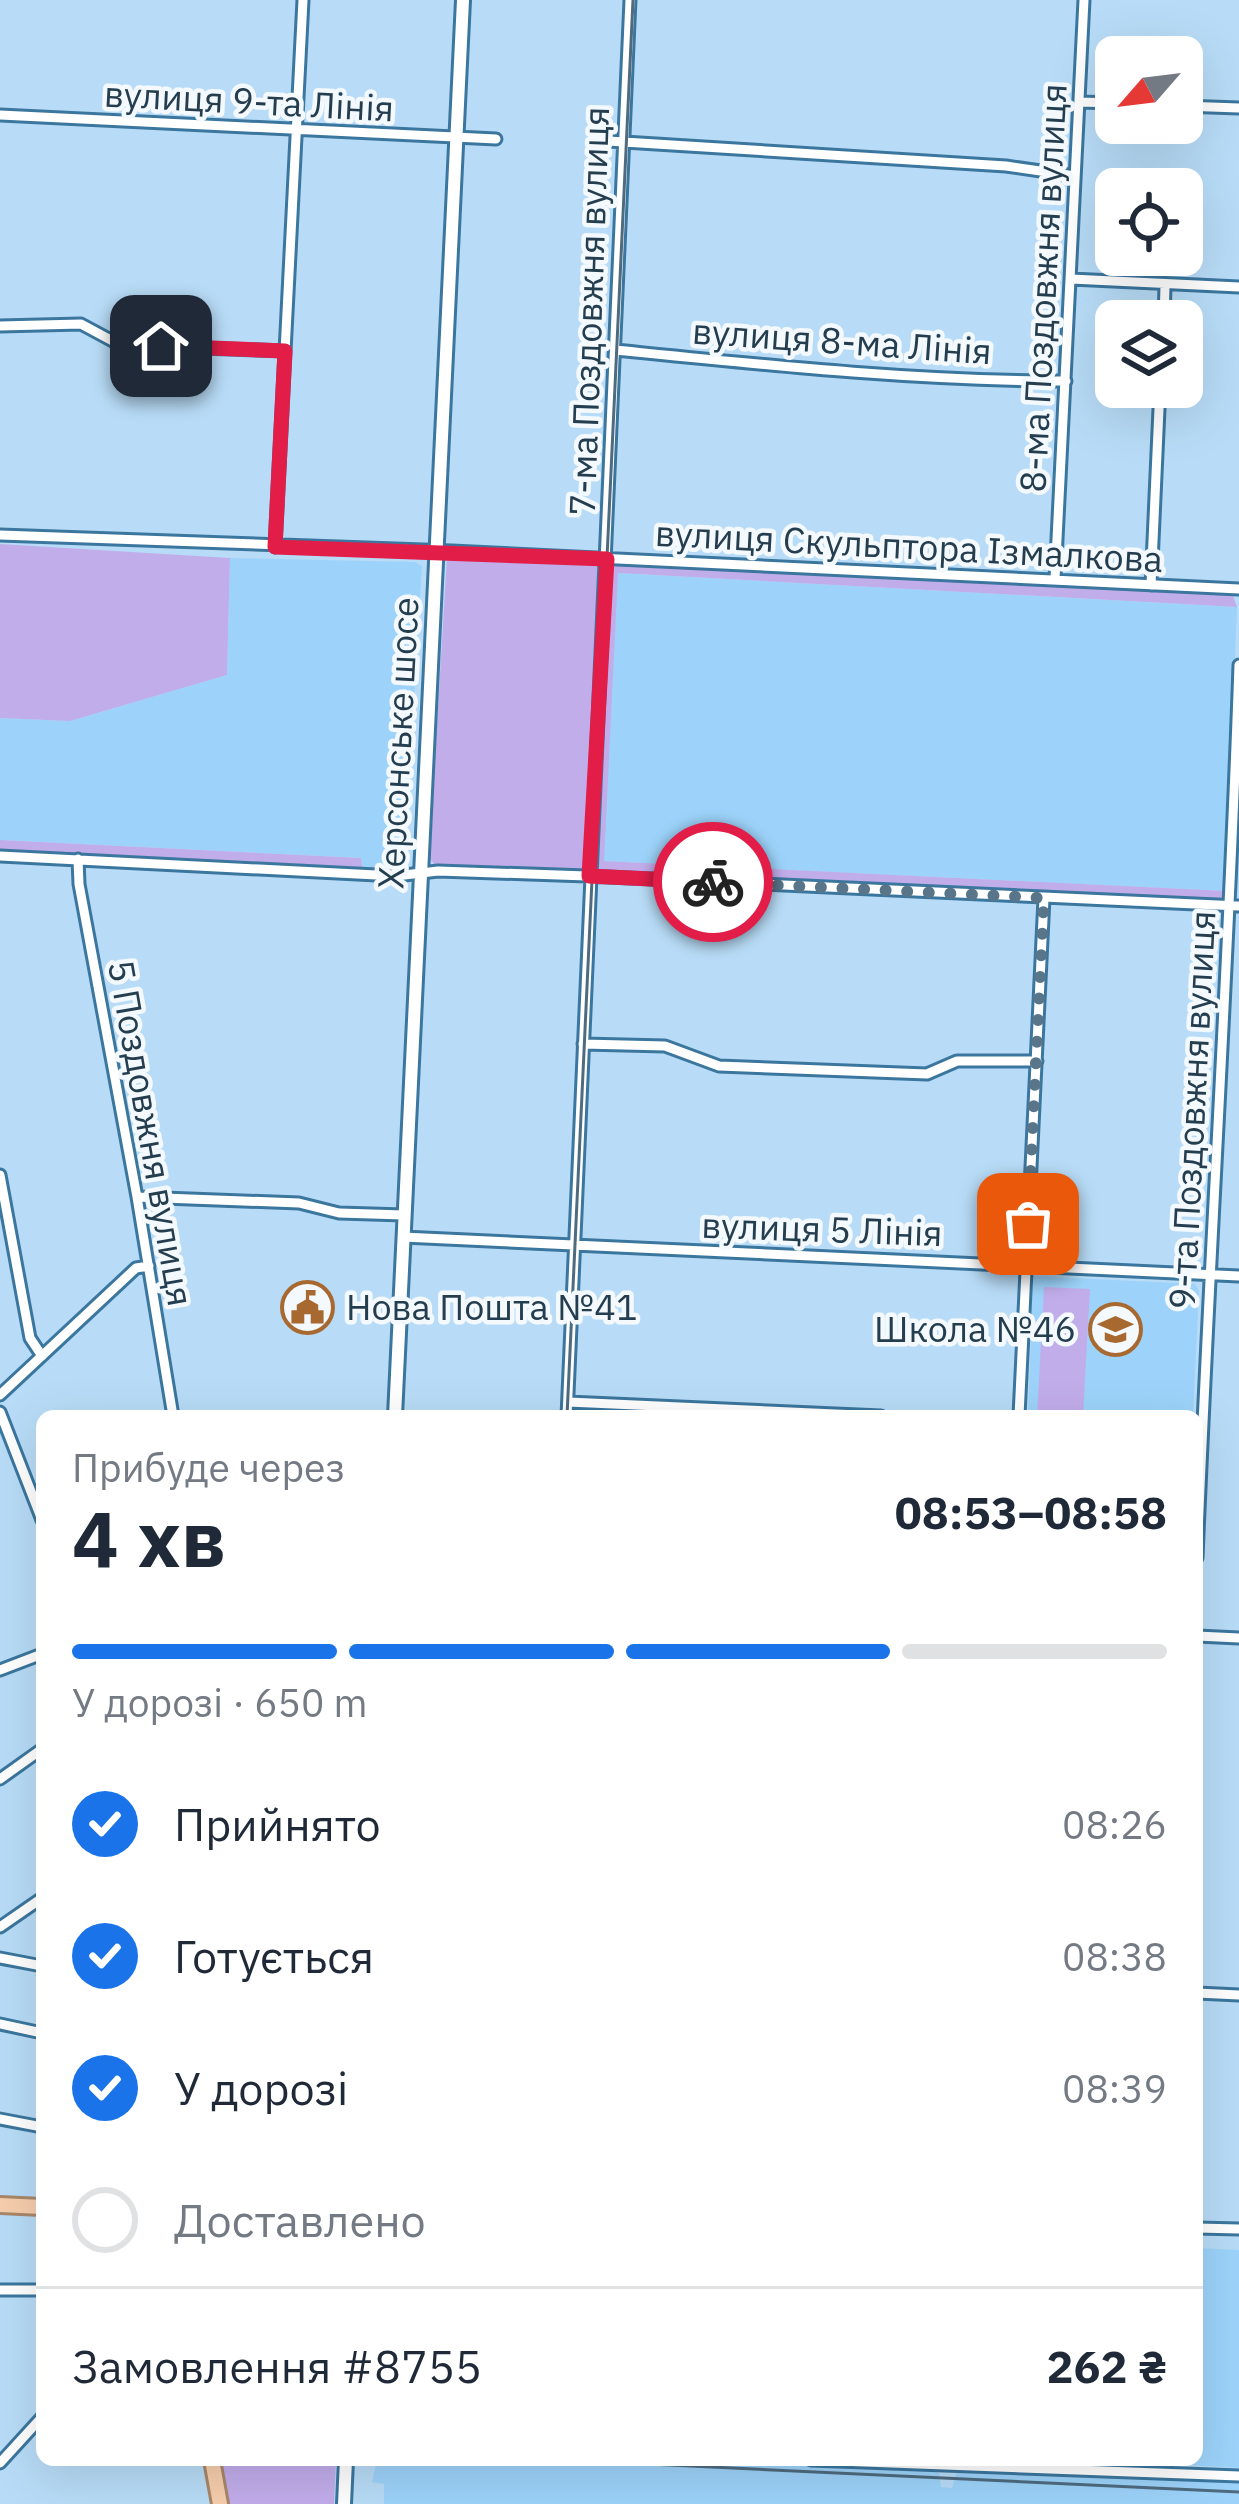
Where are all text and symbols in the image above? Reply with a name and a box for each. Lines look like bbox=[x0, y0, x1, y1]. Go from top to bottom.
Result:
north arrow bbox=[1095, 36, 1203, 144]
map controls bbox=[1095, 36, 1203, 408]
street label: вулиця 9-та Лінія bbox=[103, 69, 395, 132]
street label: 8-ма Поздовжня вулиця bbox=[1008, 82, 1077, 494]
street label: 7-ма Поздовжня вулиця bbox=[558, 106, 619, 516]
button: locate bbox=[1095, 168, 1203, 276]
pin bbox=[110, 295, 212, 397]
button: layers bbox=[1095, 300, 1203, 408]
street label: вулиця 8-ма Лінія bbox=[691, 307, 993, 374]
icon: home bbox=[128, 313, 194, 379]
street label: вулиця Скульптора Ізмалкова bbox=[654, 509, 1164, 582]
street label: Херсонське шосе bbox=[366, 596, 429, 890]
courier bbox=[653, 822, 773, 942]
icon: bike bbox=[680, 849, 746, 915]
street label: 9-та Поздовжня вулиця bbox=[1158, 909, 1225, 1311]
street label: 5 Поздовжня вулиця bbox=[98, 956, 205, 1310]
pin bbox=[977, 1173, 1079, 1275]
icon: bag bbox=[995, 1191, 1061, 1257]
street label: вулиця 5 Лінія bbox=[701, 1201, 943, 1256]
public building icon: Нова Пошта №41 bbox=[279, 1279, 335, 1335]
place label: Нова Пошта №41 bbox=[346, 1283, 638, 1330]
school or university icon: Школа №46 bbox=[1087, 1301, 1143, 1357]
place label: Школа №46 bbox=[874, 1305, 1076, 1352]
text: Прибуде через bbox=[72, 1442, 345, 1493]
text: 08:53–08:58 bbox=[895, 1483, 1167, 1541]
text: 4 хв bbox=[72, 1487, 226, 1588]
text: У дорозі · 650 m bbox=[72, 1677, 368, 1728]
icon: check bbox=[72, 1791, 138, 1857]
text: Прийнято bbox=[174, 1795, 381, 1853]
text: 08:26 bbox=[1062, 1799, 1167, 1850]
icon: check bbox=[72, 1923, 138, 1989]
text: Готується bbox=[174, 1927, 374, 1985]
text: 08:38 bbox=[1062, 1931, 1167, 1982]
icon: check bbox=[72, 2055, 138, 2121]
text: У дорозі bbox=[174, 2059, 348, 2117]
text: 08:39 bbox=[1062, 2063, 1167, 2114]
text: Доставлено bbox=[174, 2191, 426, 2249]
text: Замовлення #8755 bbox=[72, 2337, 482, 2395]
text: 262 ₴ bbox=[1046, 2337, 1167, 2395]

